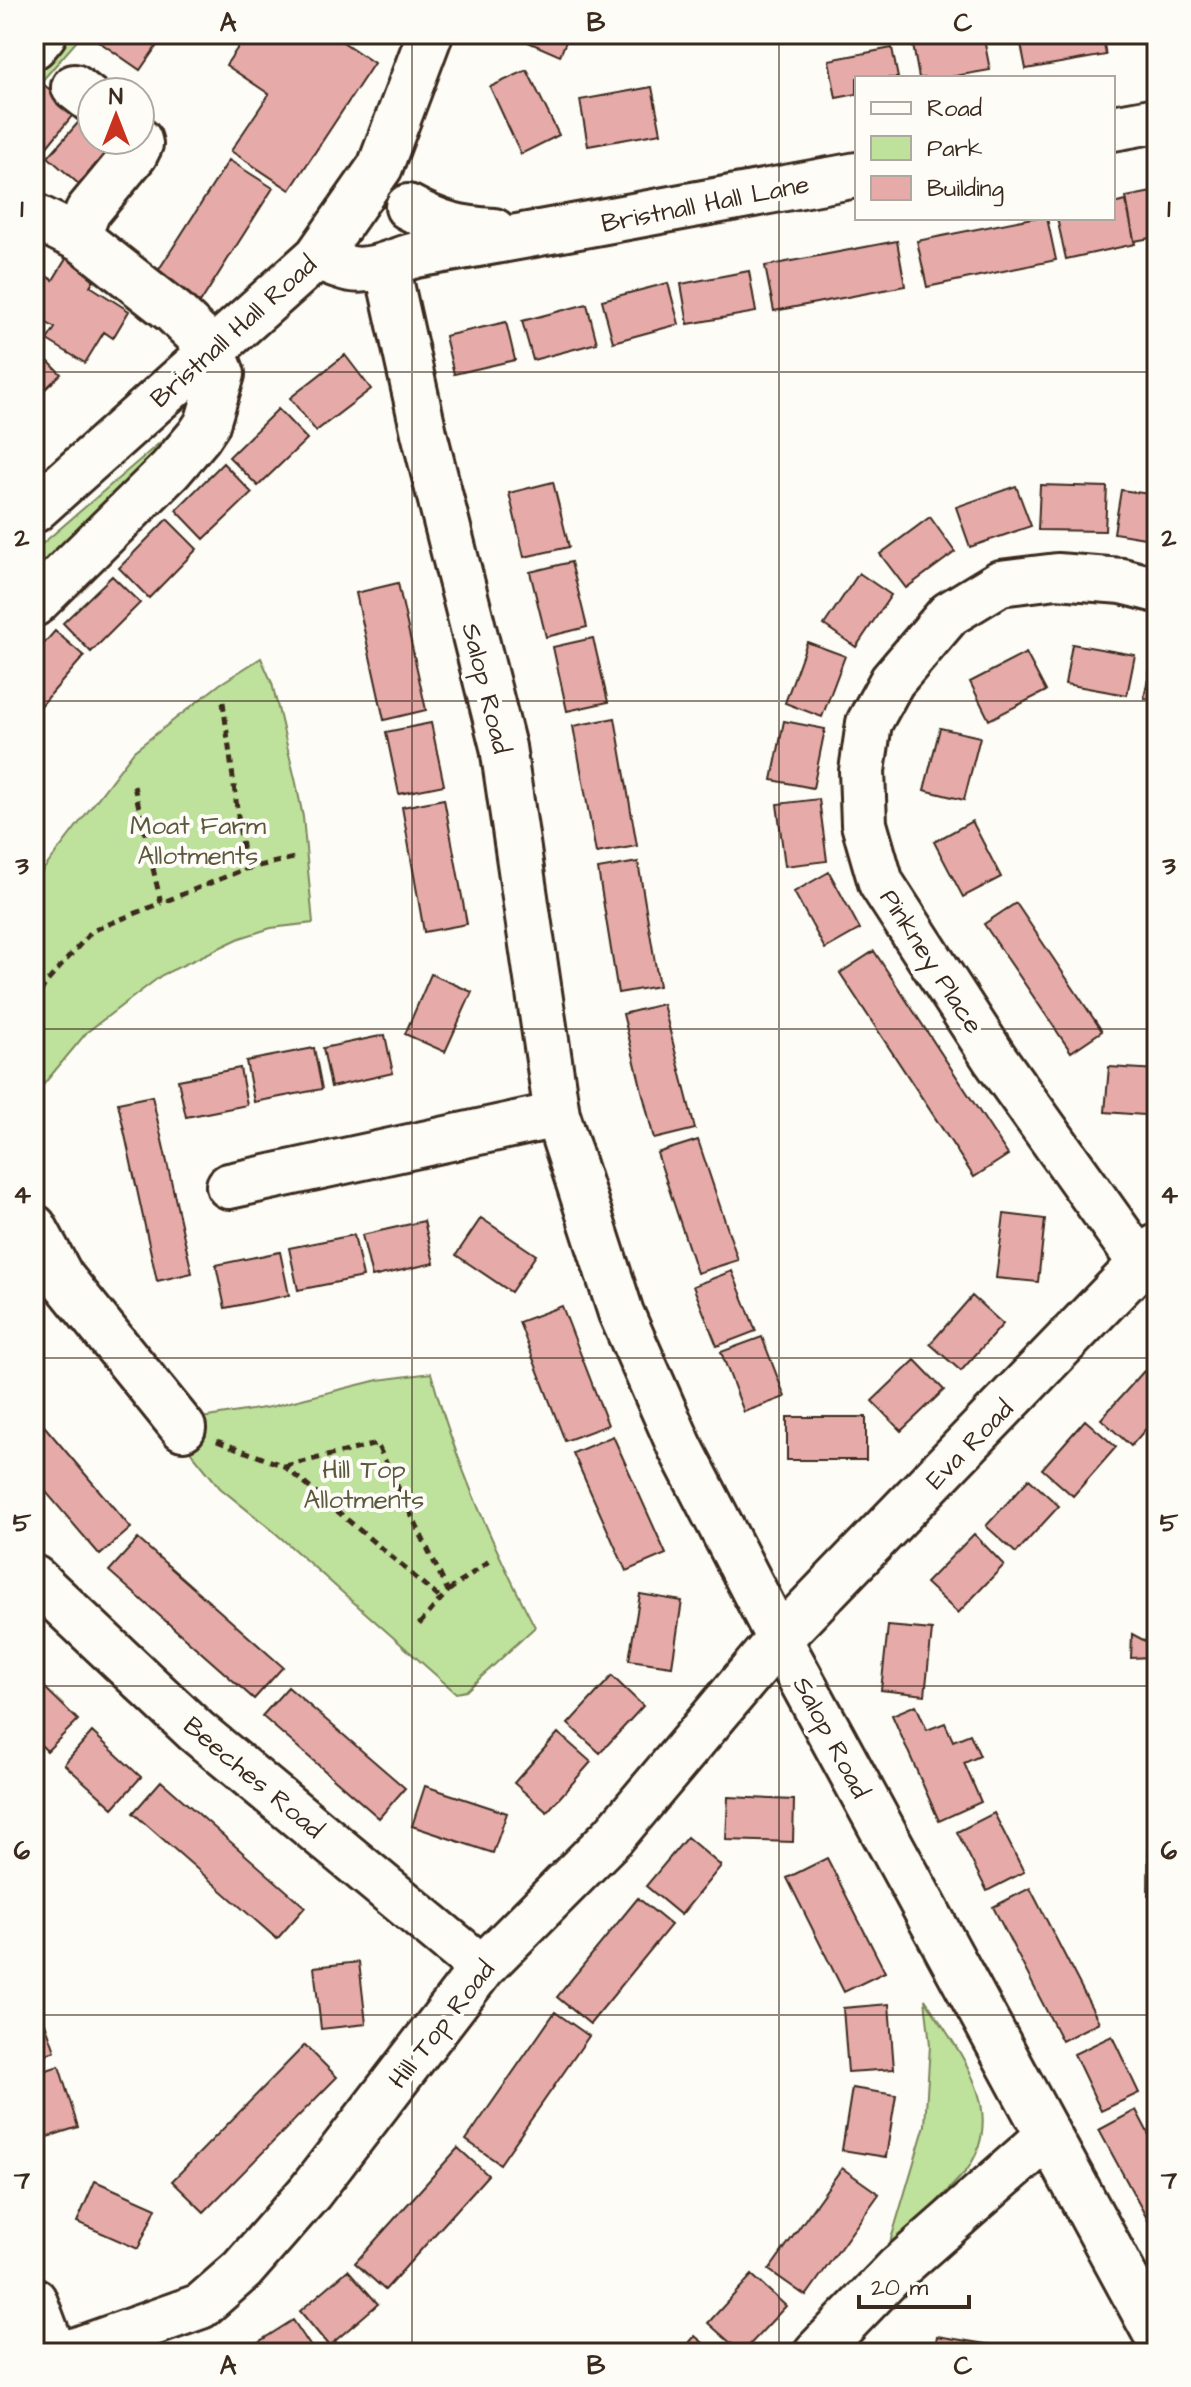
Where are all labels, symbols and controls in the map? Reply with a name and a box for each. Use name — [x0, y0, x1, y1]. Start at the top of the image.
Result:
text: A — [220, 5, 237, 41]
text: B — [587, 5, 606, 41]
text: C — [954, 5, 973, 41]
north arrow — [76, 76, 156, 156]
legend — [855, 76, 1115, 220]
text: N — [109, 82, 123, 113]
text: Road — [927, 92, 982, 126]
text: Park — [927, 132, 983, 166]
street label: Bristnall Hall Lane — [598, 166, 812, 242]
text: Building — [927, 172, 1004, 207]
text: 1 — [20, 191, 24, 227]
text: 1 — [1167, 191, 1171, 227]
street label: Bristnall Hall Road — [143, 247, 325, 416]
text: 2 — [14, 520, 30, 556]
text: 2 — [1161, 520, 1177, 556]
street label: Salop Road — [452, 619, 520, 757]
park label: Moat Farm Allotments — [130, 808, 267, 874]
text: 3 — [14, 848, 29, 884]
text: 3 — [1161, 848, 1176, 884]
street label: Pinkney Place — [869, 882, 991, 1042]
text: 4 — [13, 1177, 31, 1213]
text: 4 — [1160, 1177, 1178, 1213]
street label: Eva Road — [918, 1392, 1022, 1498]
park label: Hill Top Allotments — [304, 1452, 424, 1518]
text: 5 — [13, 1505, 32, 1541]
text: 5 — [1160, 1505, 1179, 1541]
street label: Salop Road — [784, 1670, 878, 1805]
street label: Beeches Road — [175, 1708, 331, 1847]
text: 6 — [14, 1833, 31, 1869]
text: 6 — [1161, 1833, 1178, 1869]
street label: Hill Top Road — [380, 1953, 503, 2096]
text: 7 — [13, 2162, 30, 2198]
text: 7 — [1160, 2162, 1177, 2198]
scale bar — [859, 2259, 969, 2309]
text: 20 m — [871, 2271, 928, 2305]
text: A — [220, 2348, 237, 2384]
text: B — [587, 2348, 606, 2384]
text: C — [954, 2348, 973, 2384]

